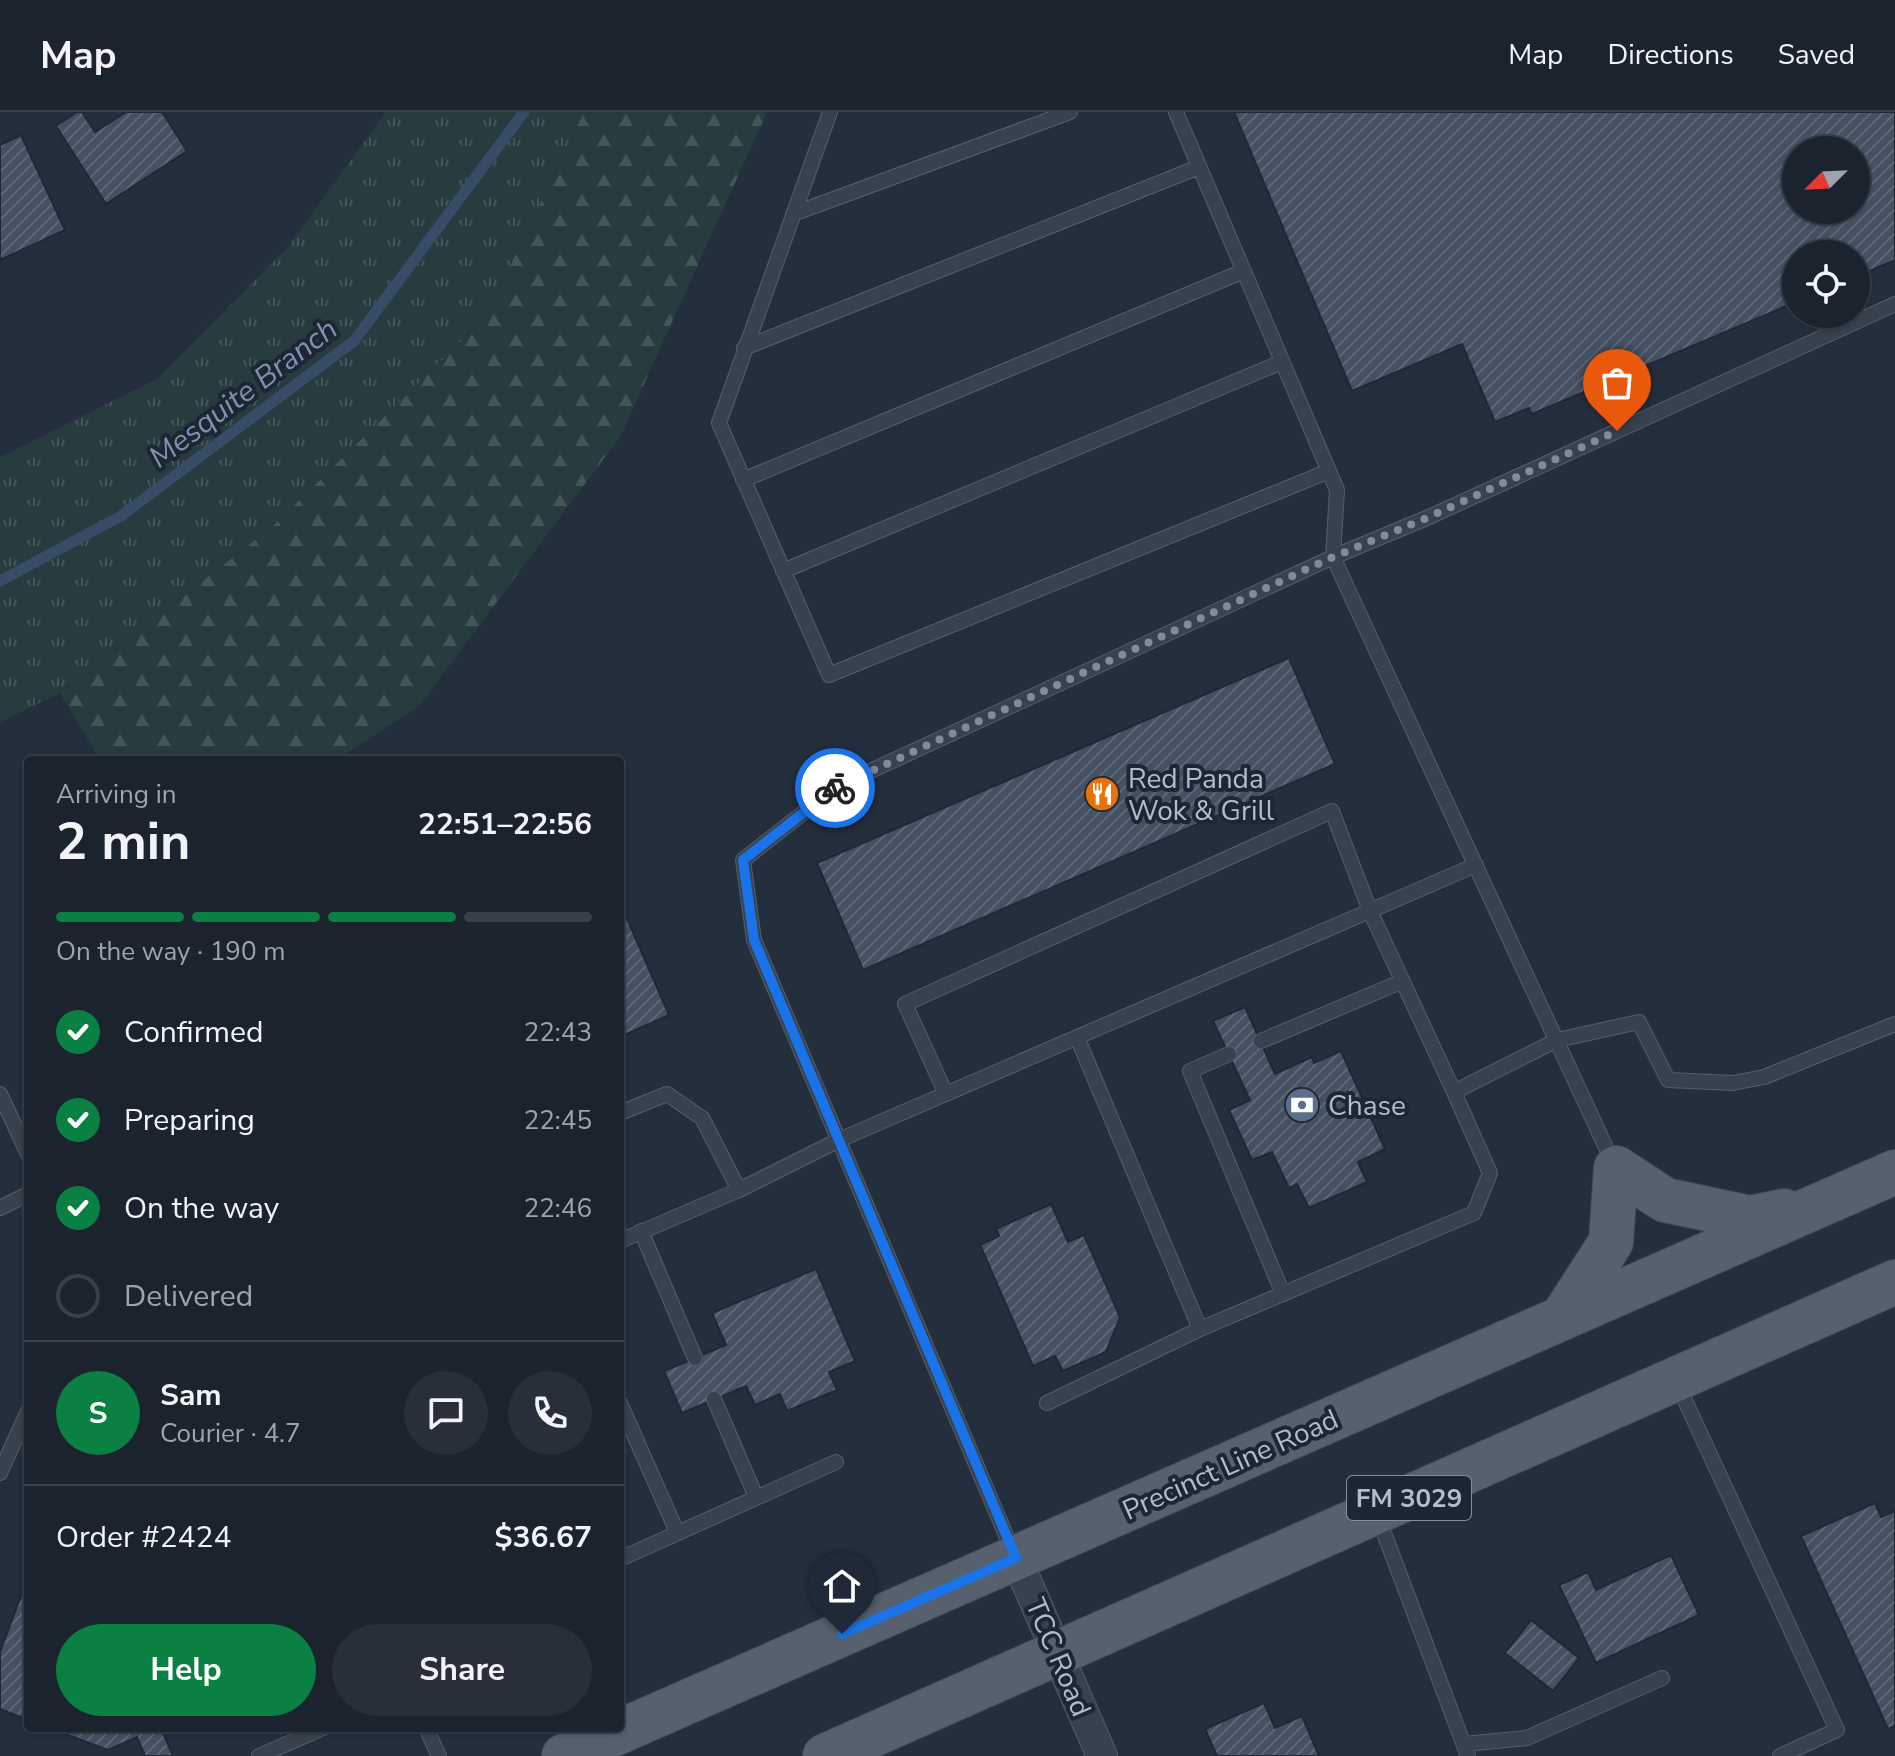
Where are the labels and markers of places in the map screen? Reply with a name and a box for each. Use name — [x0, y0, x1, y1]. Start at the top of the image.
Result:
pin — [1583, 349, 1651, 431]
place label: Red Panda Wok & Grill — [1128, 760, 1275, 830]
restaurant icon: Red Panda Wok & Grill — [1083, 775, 1121, 813]
bank icon: Chase — [1283, 1086, 1321, 1124]
place label: Chase — [1328, 1087, 1406, 1125]
pin — [808, 1552, 876, 1634]

